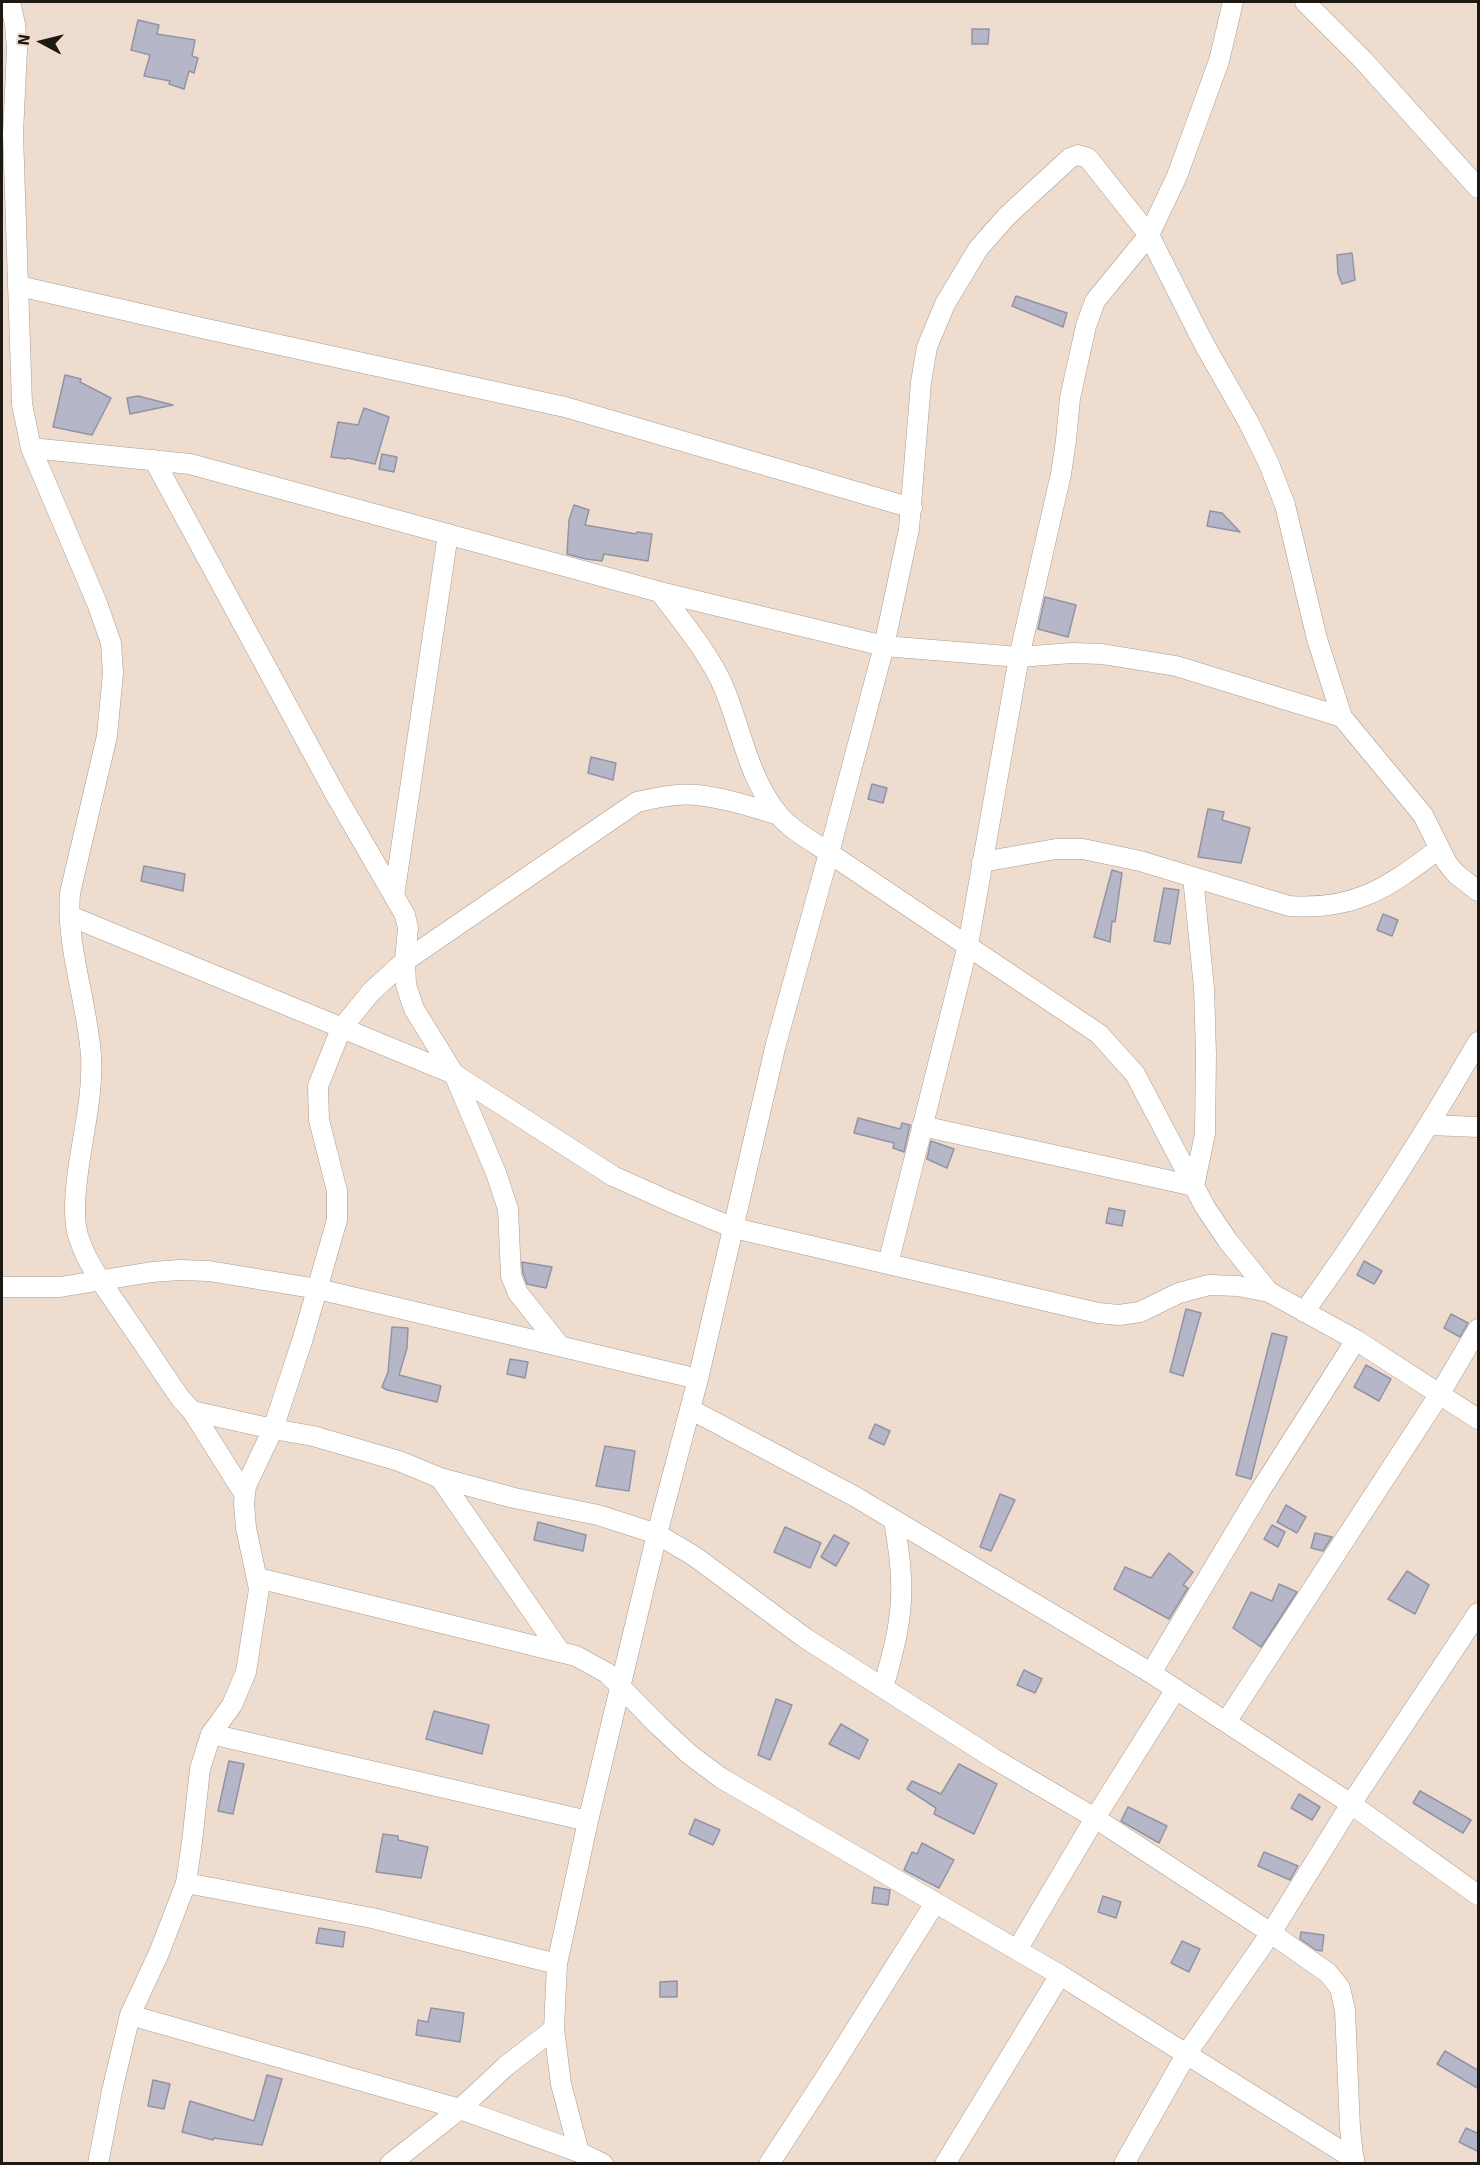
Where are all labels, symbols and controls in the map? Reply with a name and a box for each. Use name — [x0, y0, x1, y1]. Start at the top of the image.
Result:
north arrow — [12, 12, 72, 72]
text: N — [14, 33, 35, 47]

